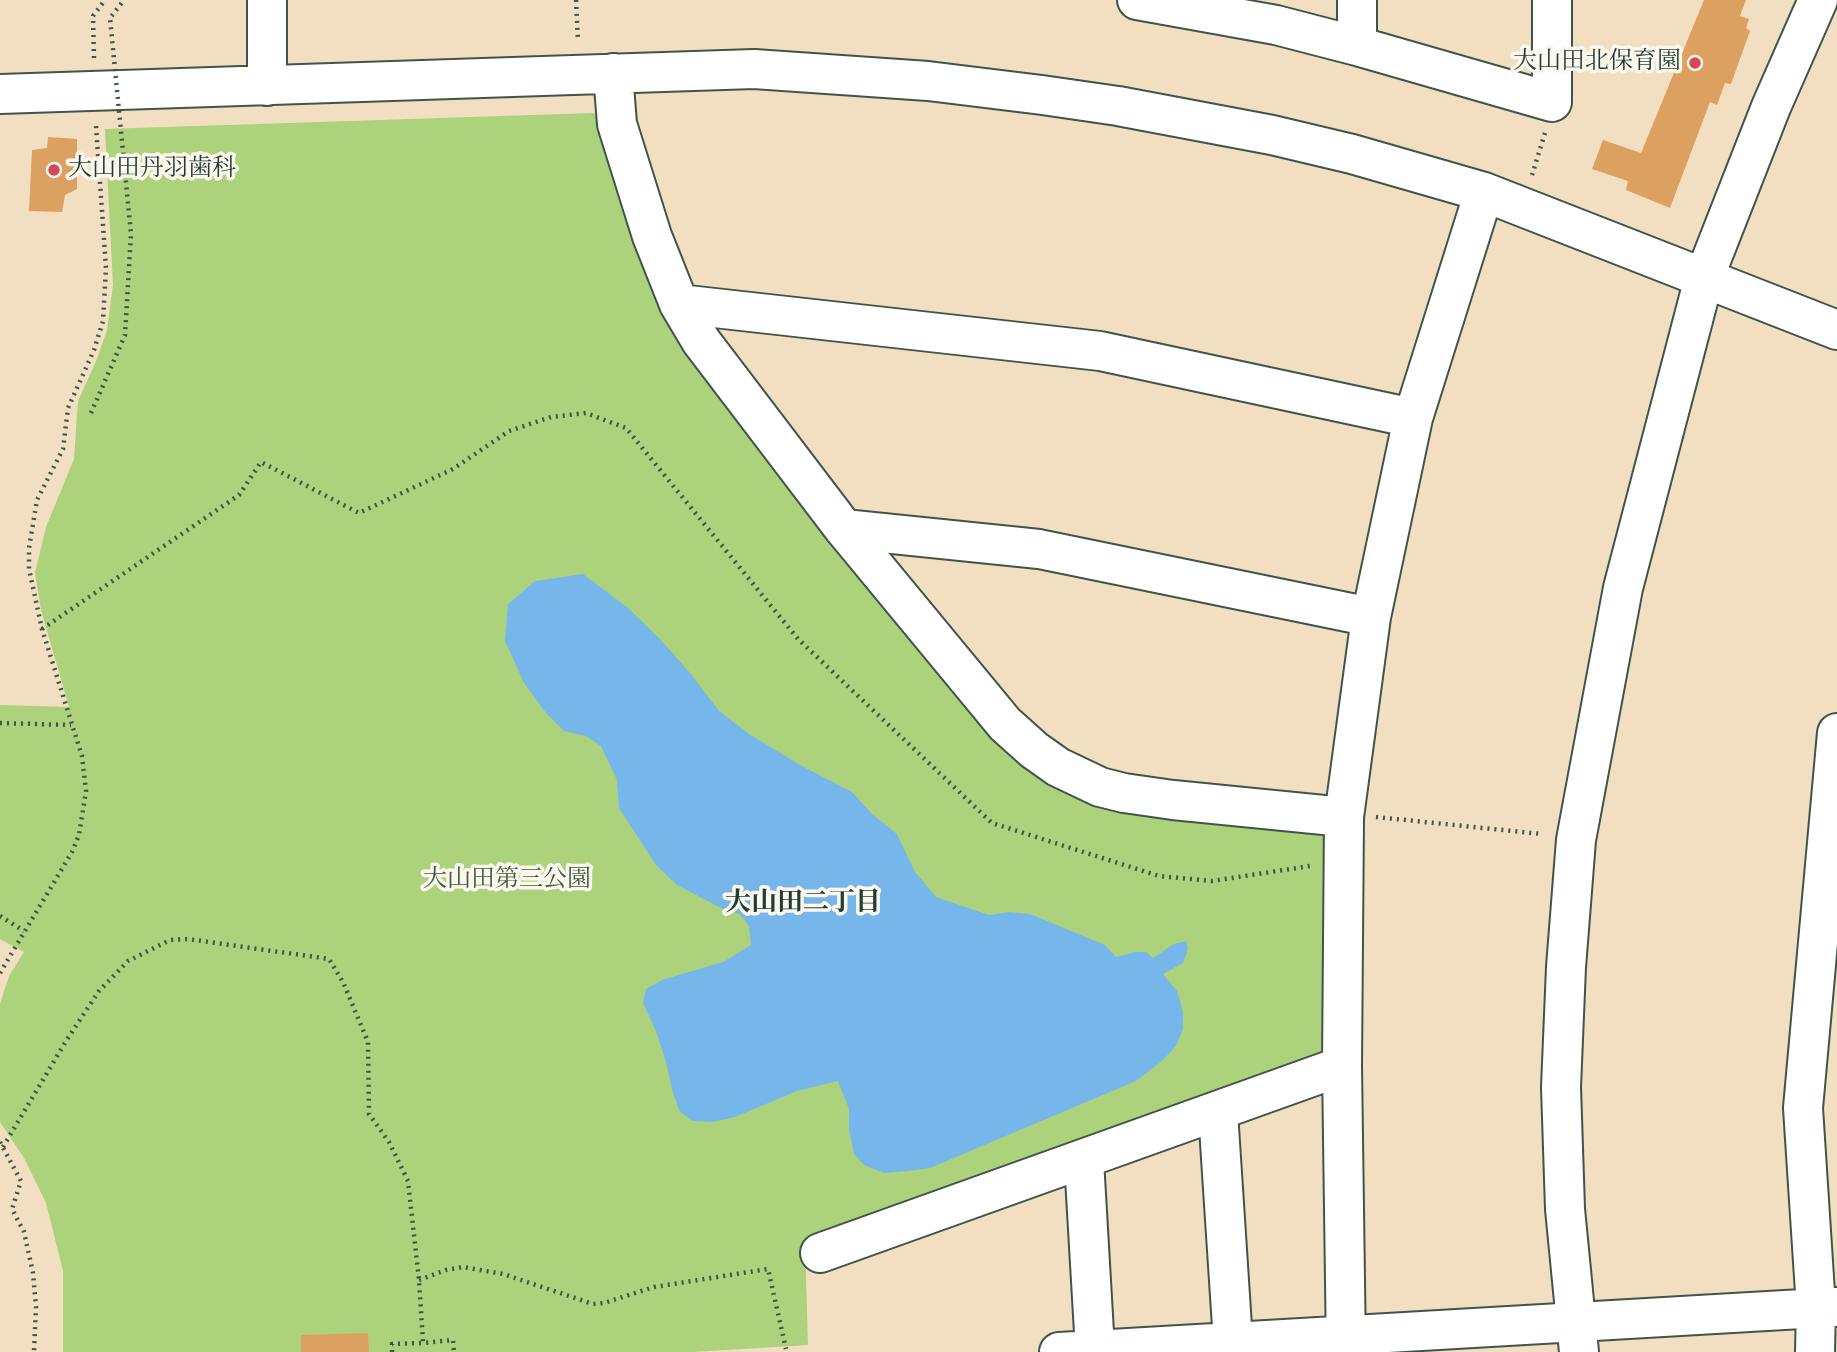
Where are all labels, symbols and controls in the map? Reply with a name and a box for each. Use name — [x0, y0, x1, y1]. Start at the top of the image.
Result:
place label: 大山田北保育園 — [1513, 49, 1681, 77]
marker: 大山田北保育園 — [1687, 55, 1703, 71]
place label: 大山田丹羽歯科 — [68, 156, 236, 184]
marker: 大山田丹羽歯科 — [46, 162, 62, 178]
park label: 大山田第三公園 — [423, 867, 591, 895]
district label: 大山田二丁目 — [725, 888, 881, 920]

